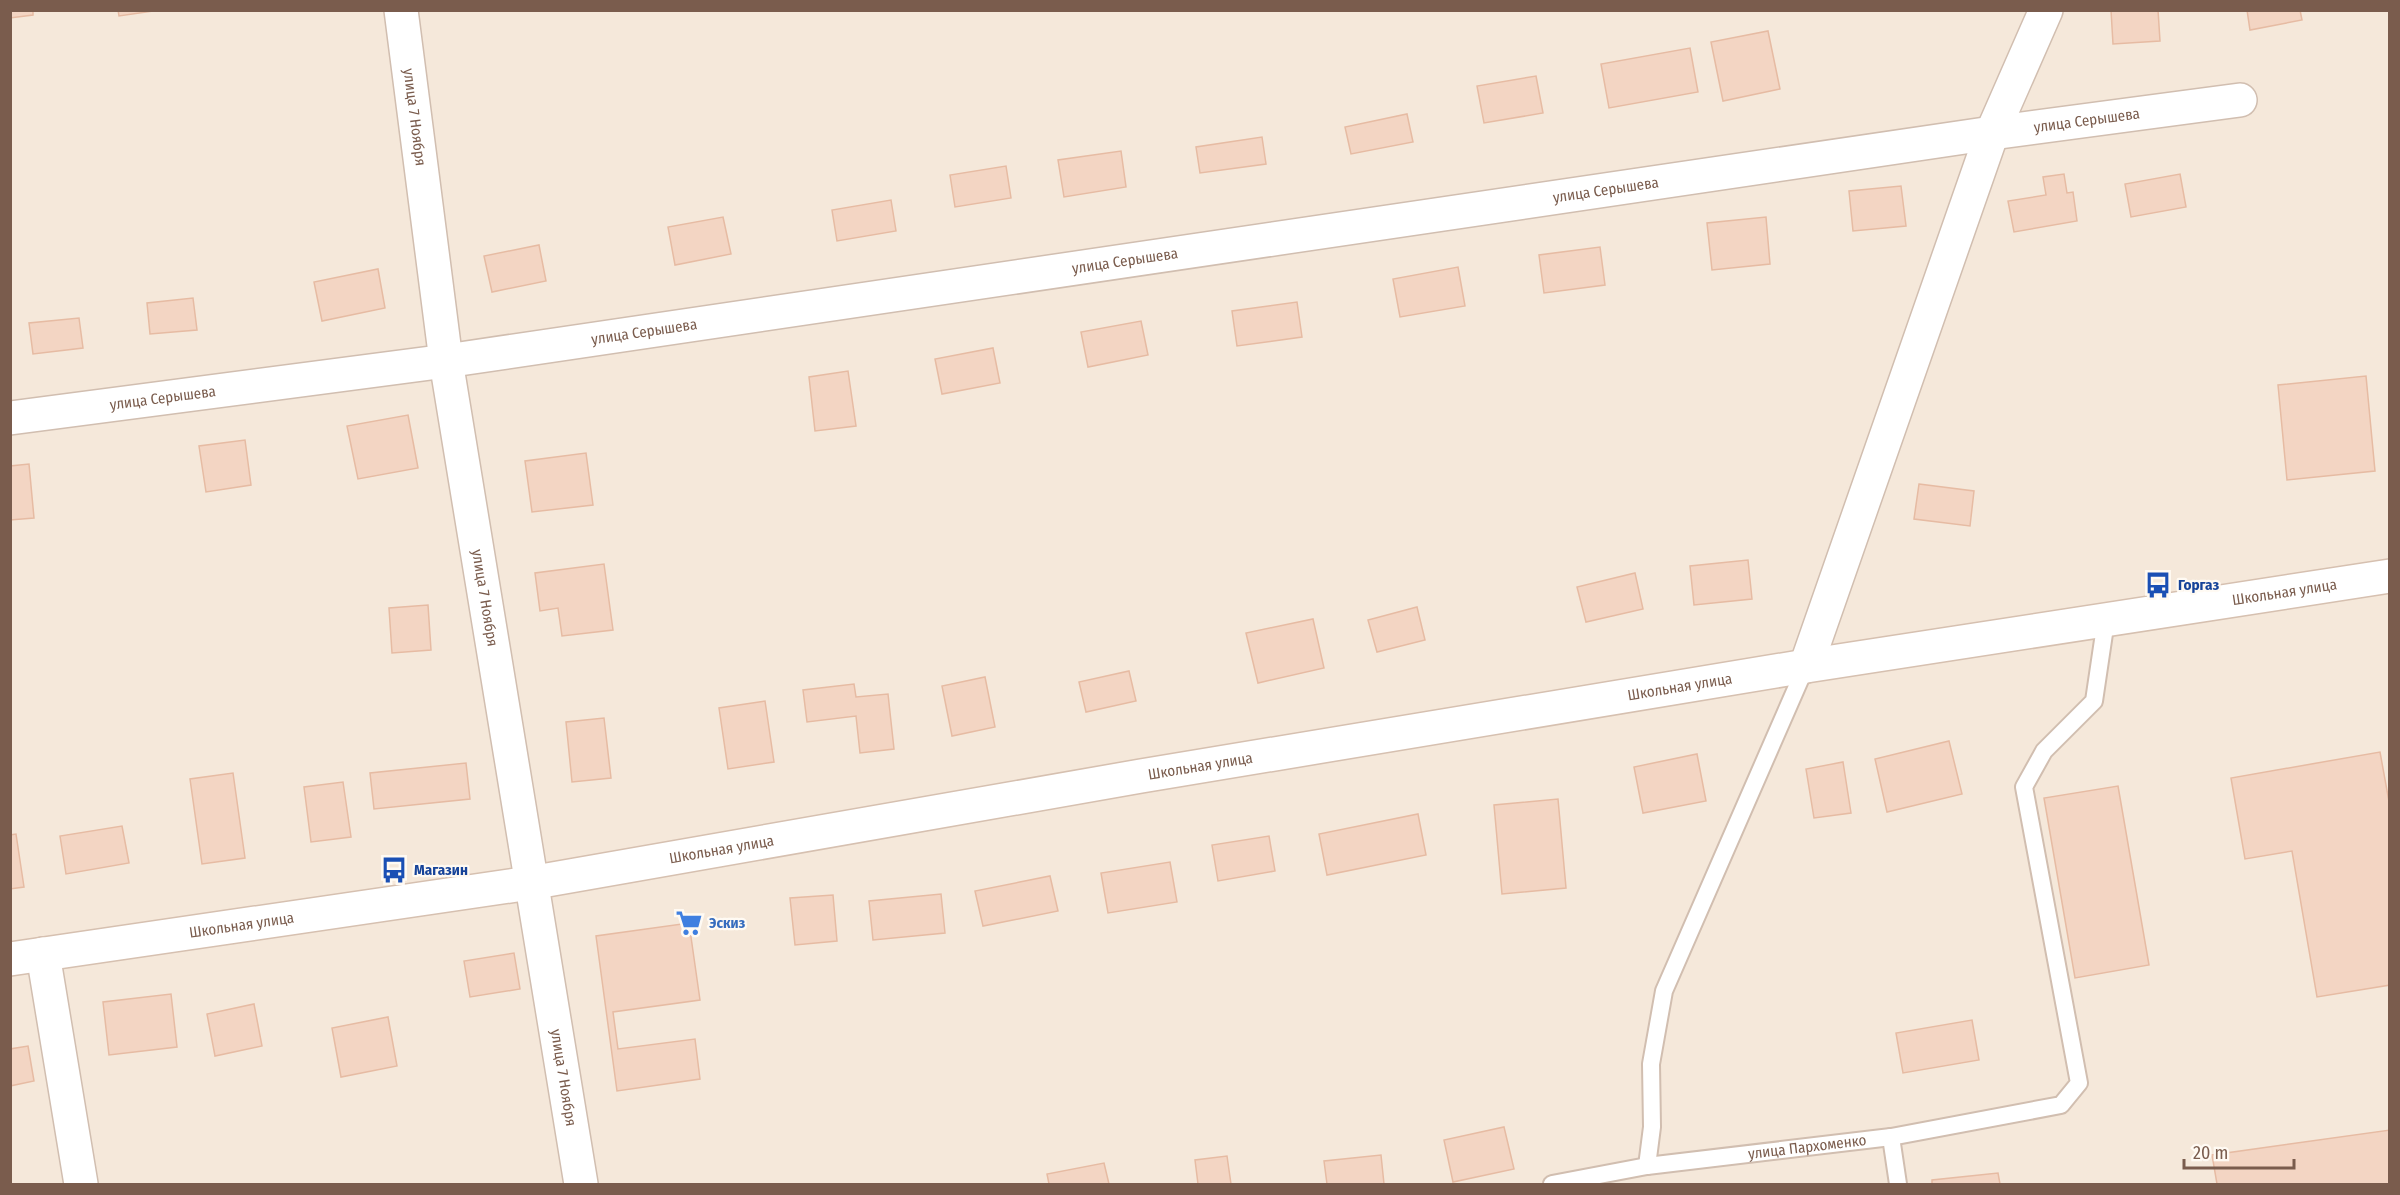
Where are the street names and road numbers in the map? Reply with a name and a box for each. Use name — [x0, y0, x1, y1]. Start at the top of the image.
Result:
street label: улица 7 Ноября — [400, 67, 430, 167]
street label: улица Серышева — [2033, 104, 2141, 136]
street label: улица Серышева — [1552, 173, 1660, 207]
street label: улица Серышева — [1071, 244, 1179, 278]
street label: улица Серышева — [590, 315, 698, 348]
street label: улица Серышева — [109, 382, 217, 414]
street label: улица 7 Ноября — [468, 548, 502, 648]
street label: Школьная улица — [2231, 575, 2338, 609]
street label: Школьная улица — [1626, 669, 1733, 704]
street label: Школьная улица — [1147, 749, 1254, 784]
street label: Школьная улица — [668, 831, 775, 867]
street label: Школьная улица — [188, 909, 295, 942]
street label: улица 7 Ноября — [547, 1028, 580, 1127]
street label: улица Пархоменко — [1747, 1131, 1867, 1163]

